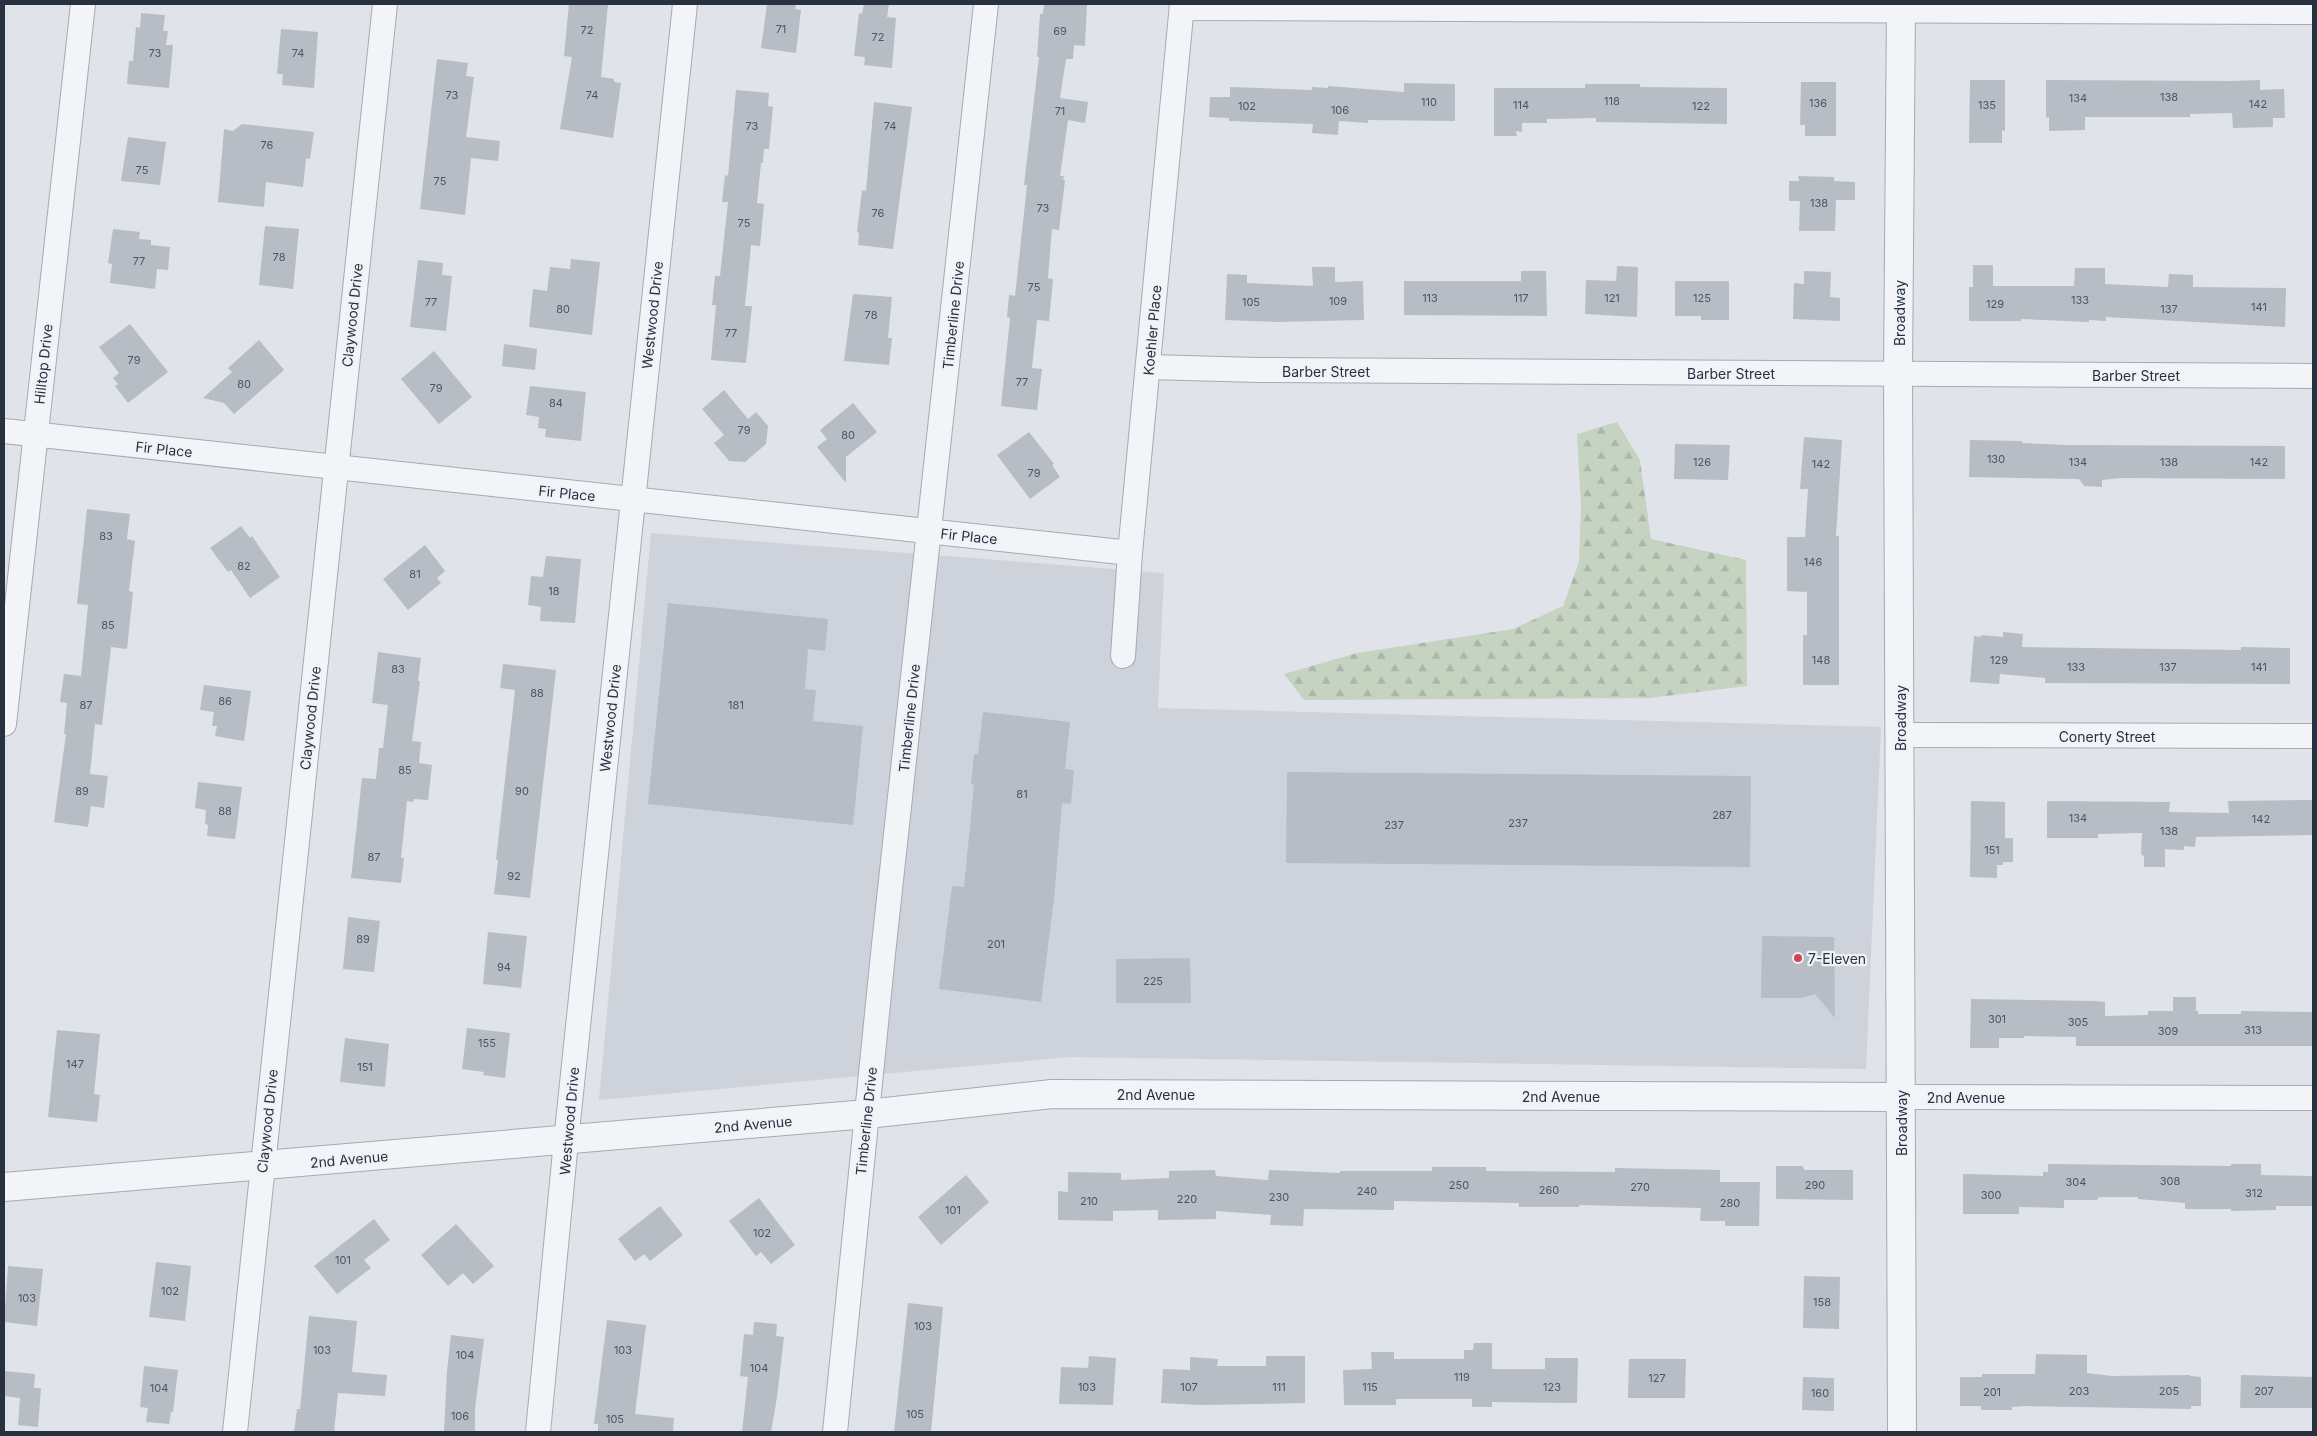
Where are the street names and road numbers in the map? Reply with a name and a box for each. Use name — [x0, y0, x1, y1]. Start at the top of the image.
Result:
street label: Westwood Drive — [638, 260, 666, 370]
street label: Timberline Drive — [939, 260, 967, 370]
street label: Claywood Drive — [338, 262, 366, 368]
street label: Broadway — [1891, 280, 1908, 346]
street label: Koehler Place — [1140, 284, 1164, 376]
street label: Hilltop Drive — [30, 323, 56, 405]
street label: Barber Street — [1282, 363, 1370, 380]
street label: Barber Street — [1687, 365, 1775, 382]
street label: Barber Street — [2092, 367, 2180, 384]
street label: Fir Place — [135, 438, 193, 460]
street label: Fir Place — [538, 482, 596, 504]
street label: Fir Place — [940, 525, 998, 547]
street label: Westwood Drive — [596, 663, 624, 773]
street label: Timberline Drive — [895, 663, 923, 773]
street label: Claywood Drive — [296, 665, 324, 771]
street label: Broadway — [1892, 685, 1909, 751]
street label: Conerty Street — [2059, 728, 2156, 745]
street label: Westwood Drive — [556, 1066, 582, 1176]
street label: Timberline Drive — [852, 1066, 880, 1176]
street label: Claywood Drive — [253, 1068, 281, 1174]
street label: 2nd Avenue — [1117, 1086, 1195, 1103]
street label: 2nd Avenue — [1522, 1088, 1600, 1105]
street label: 2nd Avenue — [1927, 1089, 2005, 1106]
street label: Broadway — [1893, 1090, 1910, 1156]
street label: 2nd Avenue — [713, 1112, 793, 1136]
street label: 2nd Avenue — [309, 1147, 389, 1171]

